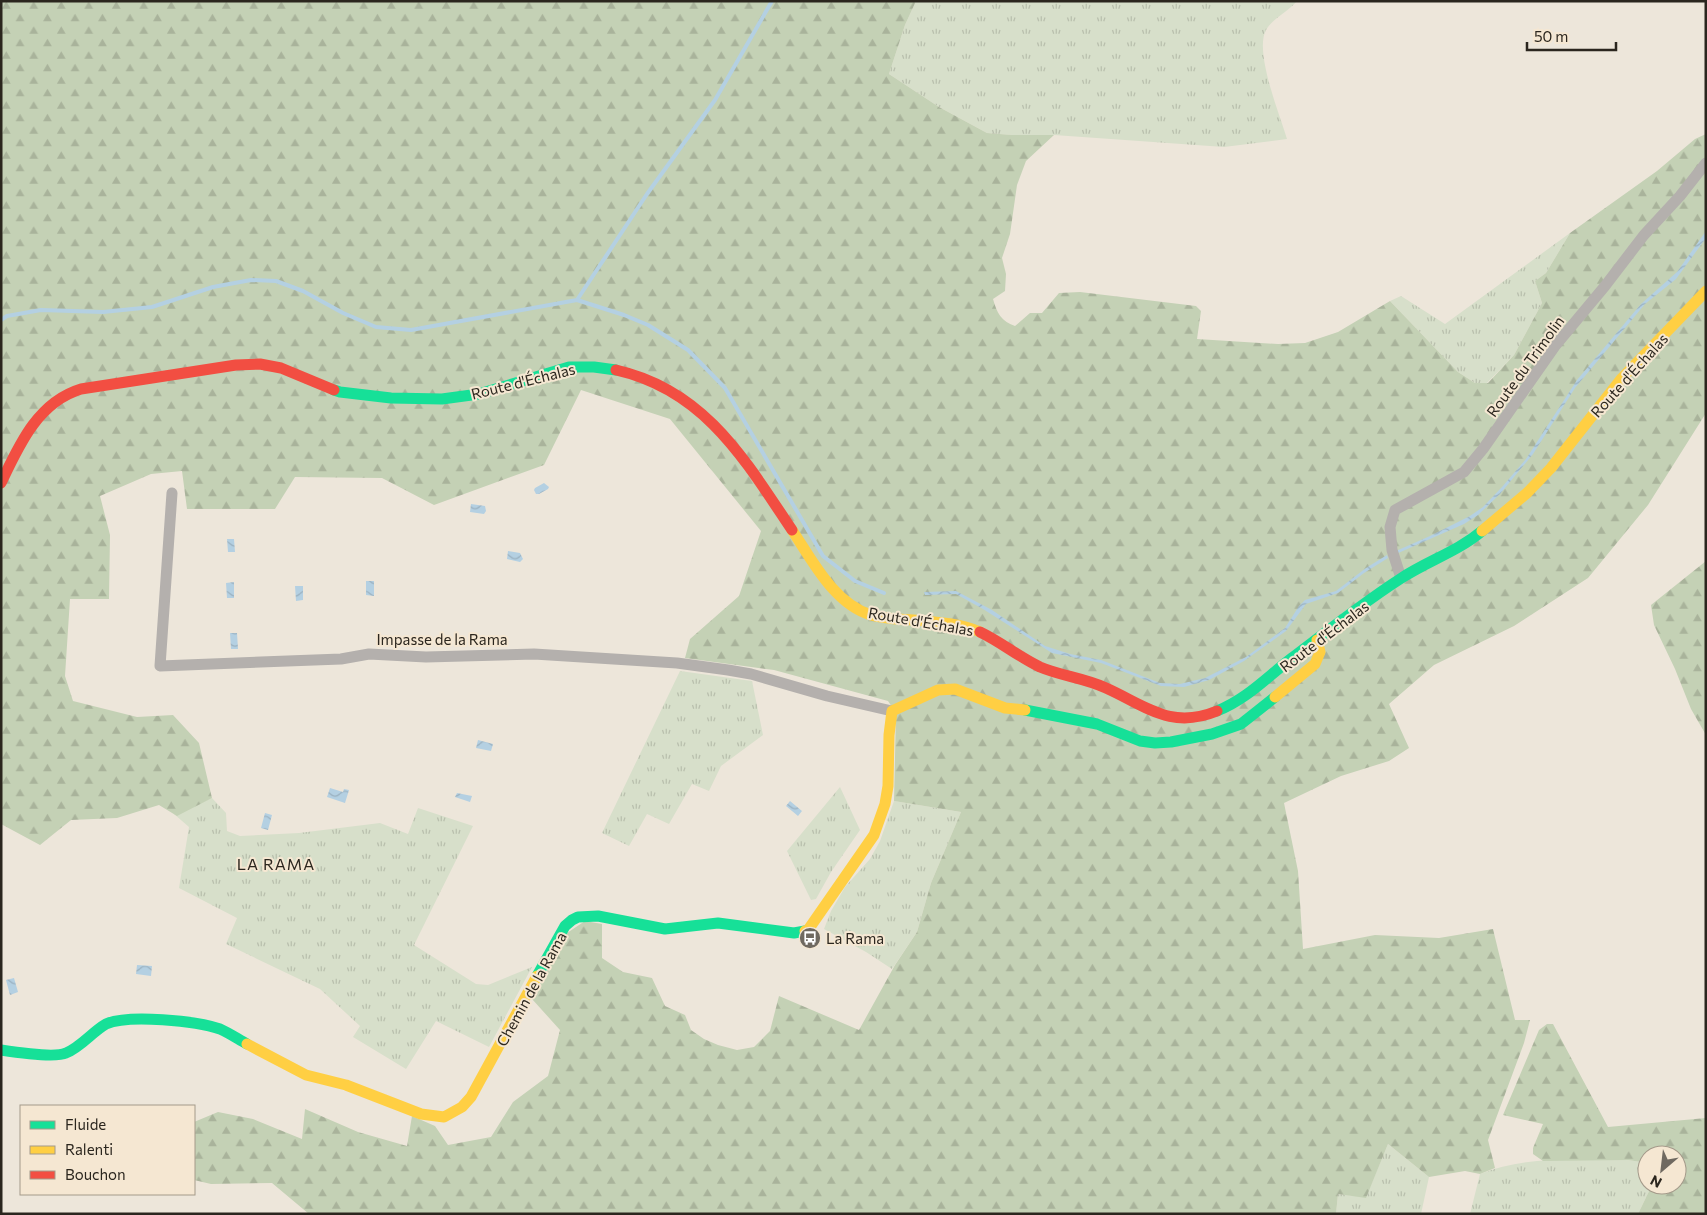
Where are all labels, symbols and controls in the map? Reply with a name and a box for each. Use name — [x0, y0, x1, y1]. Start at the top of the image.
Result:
scale bar — [1527, 20, 1616, 52]
text: 50 m — [1534, 27, 1568, 45]
street label: Route du Trimolin — [1482, 312, 1568, 420]
street label: Route d'Échalas — [1586, 329, 1671, 421]
street label: Route d'Échalas — [469, 358, 577, 403]
street label: Route d'Échalas — [1275, 596, 1372, 675]
street label: Route d'Échalas — [867, 602, 975, 639]
street label: Impasse de la Rama — [376, 630, 508, 648]
district label: LA RAMA — [237, 854, 315, 873]
bus stop icon: La Rama — [798, 926, 822, 950]
street label: Chemin de la Rama — [492, 929, 570, 1049]
place label: La Rama — [826, 929, 884, 947]
legend — [20, 1105, 195, 1195]
text: Fluide — [65, 1115, 106, 1133]
text: Ralenti — [65, 1140, 113, 1158]
north arrow — [1637, 1145, 1687, 1195]
text: Bouchon — [65, 1165, 126, 1183]
text: N — [1647, 1172, 1664, 1192]

